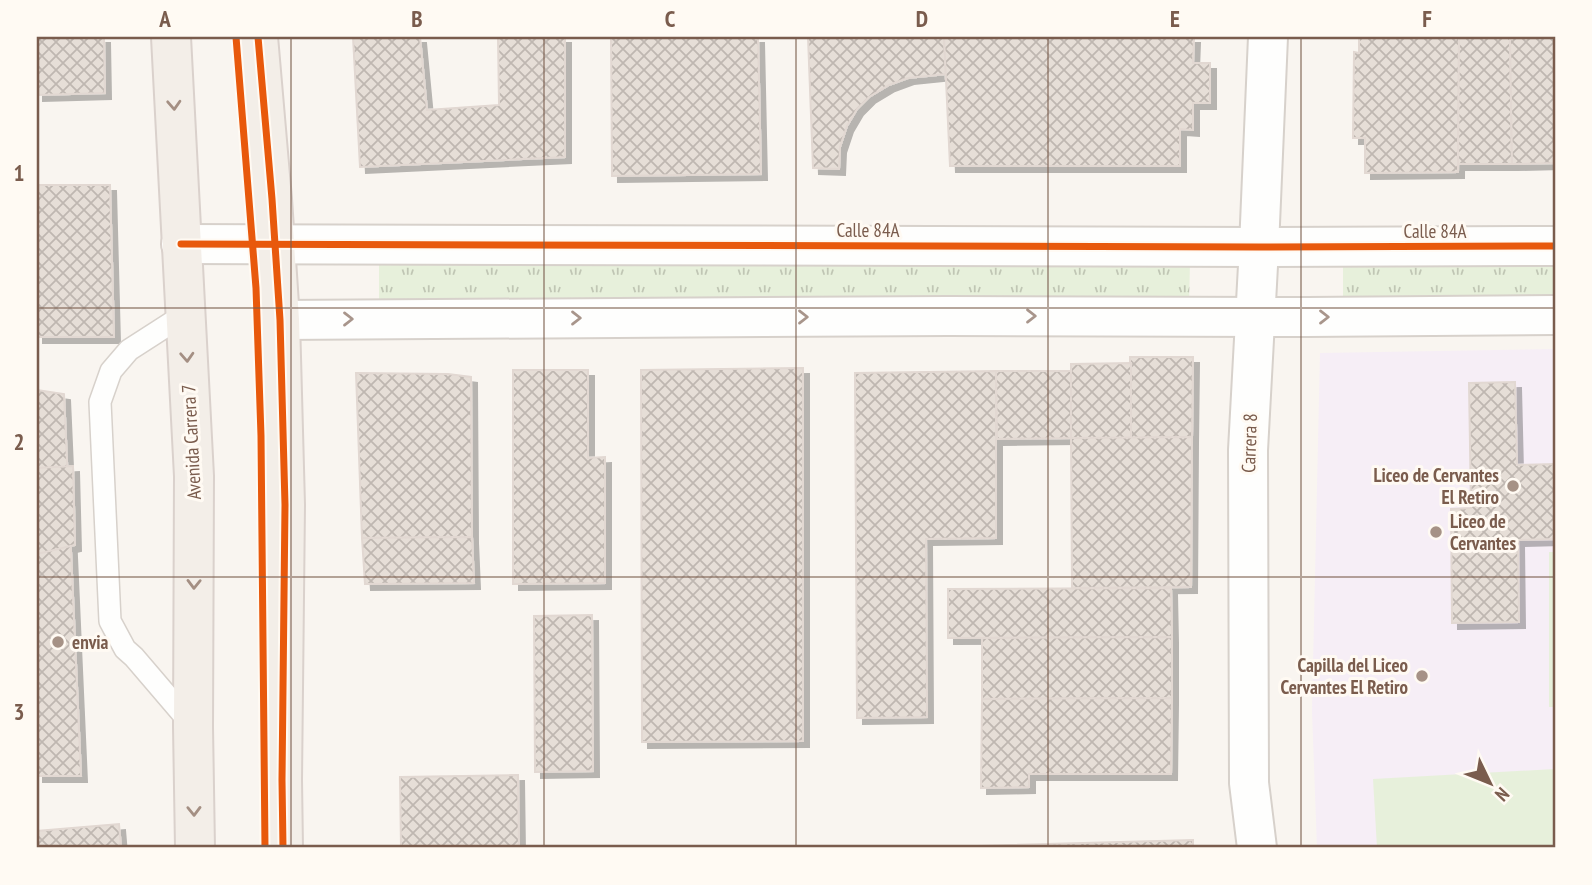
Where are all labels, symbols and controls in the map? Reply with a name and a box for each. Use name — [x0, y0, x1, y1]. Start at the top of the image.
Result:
text: A — [158, 4, 171, 33]
text: B — [411, 4, 423, 33]
text: C — [665, 4, 676, 33]
text: D — [916, 4, 928, 33]
text: E — [1170, 4, 1180, 33]
text: F — [1422, 4, 1432, 33]
one-way arrow — [167, 100, 182, 111]
text: 1 — [14, 158, 25, 187]
street label: Calle 84A — [837, 218, 899, 242]
street label: Calle 84A — [1404, 219, 1466, 243]
one-way arrow — [1026, 308, 1036, 324]
one-way arrow — [798, 309, 809, 325]
one-way arrow — [1319, 309, 1329, 325]
one-way arrow — [571, 310, 581, 326]
one-way arrow — [343, 311, 354, 327]
one-way arrow — [180, 351, 195, 362]
street label: Avenida Carrera 7 — [176, 384, 206, 500]
street label: Carrera 8 — [1236, 413, 1262, 473]
text: 2 — [14, 427, 25, 456]
place label: Liceo de Cervantes El Retiro — [1373, 463, 1499, 509]
marker: Liceo de Cervantes El Retiro — [1505, 478, 1521, 494]
place label: Liceo de Cervantes — [1450, 509, 1516, 555]
marker: Liceo de Cervantes — [1428, 524, 1444, 540]
one-way arrow — [186, 579, 202, 590]
place label: envia — [72, 630, 109, 654]
marker: envia — [50, 634, 66, 650]
place label: Capilla del Liceo Cervantes El Retiro — [1281, 653, 1408, 699]
marker: Capilla del Liceo Cervantes El Retiro — [1414, 668, 1430, 684]
text: 3 — [14, 697, 25, 726]
north arrow — [1456, 748, 1526, 818]
text: N — [1490, 783, 1515, 807]
one-way arrow — [186, 807, 202, 817]

